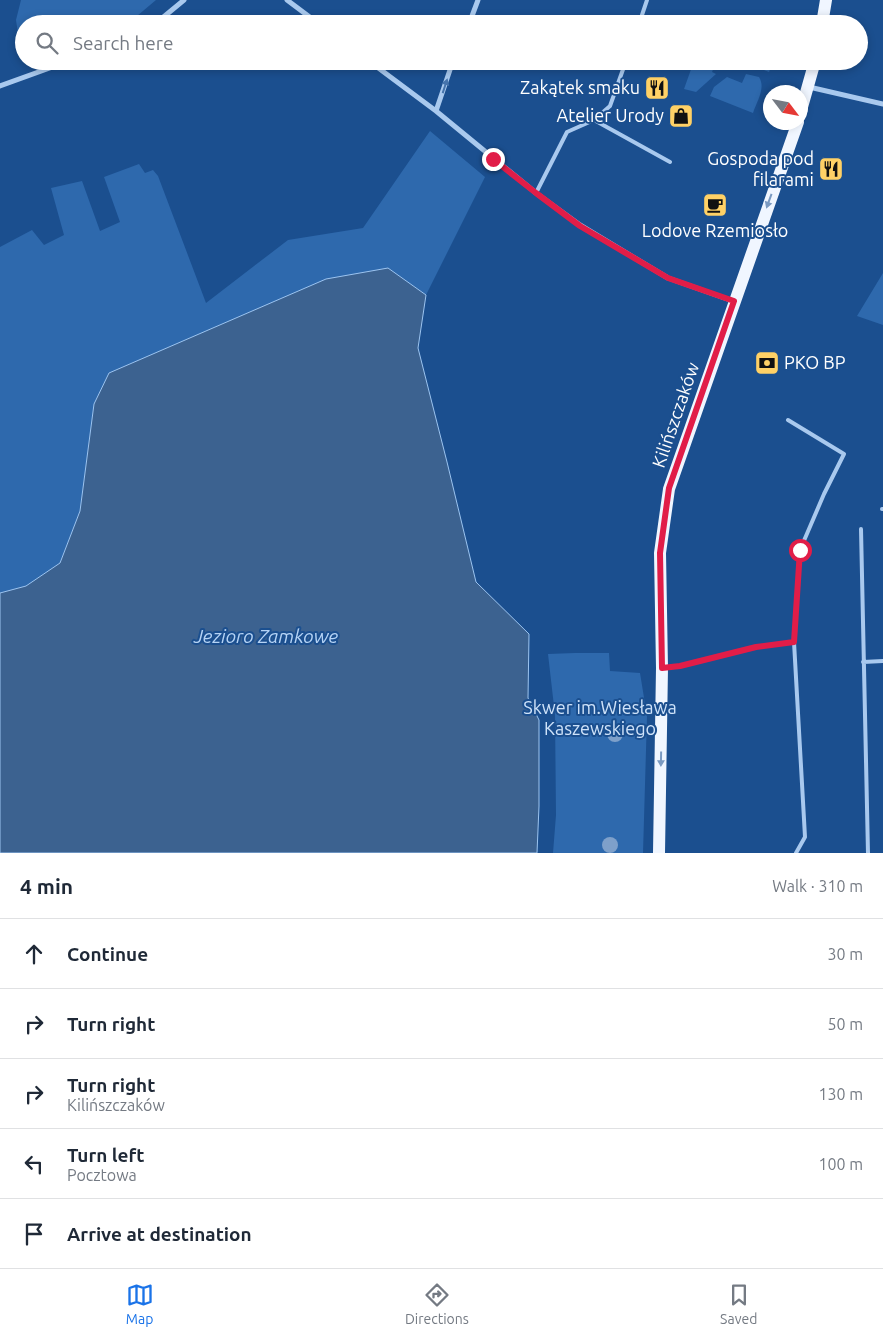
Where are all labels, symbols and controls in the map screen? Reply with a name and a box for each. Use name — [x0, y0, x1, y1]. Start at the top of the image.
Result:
search box — [15, 15, 868, 70]
icon: search — [33, 29, 61, 57]
text: Search here — [73, 32, 173, 54]
restaurant icon: Zakątek smaku — [644, 75, 670, 101]
place label: Zakątek smaku — [520, 77, 640, 97]
one-way arrow — [441, 78, 449, 93]
north arrow — [763, 85, 808, 130]
shop icon: Atelier Urody — [668, 103, 694, 129]
place label: Atelier Urody — [557, 105, 664, 125]
route end — [482, 148, 505, 171]
place label: Gospoda pod filarami — [707, 148, 814, 189]
restaurant icon: Gospoda pod filarami — [818, 156, 844, 182]
cafe icon: Lodove Rzemiosło — [702, 192, 728, 218]
one-way arrow — [765, 194, 773, 209]
place label: Lodove Rzemiosło — [642, 220, 788, 240]
bank icon: PKO BP — [754, 350, 780, 376]
place label: PKO BP — [784, 352, 846, 372]
street label: Kilińszczaków — [648, 359, 702, 470]
route start — [789, 539, 812, 562]
water label: Jezioro Zamkowe — [193, 625, 338, 647]
park label: Skwer im.Wiesława Kaszewskiego — [523, 697, 677, 738]
one-way arrow — [656, 751, 664, 767]
text: 4 min — [20, 874, 73, 898]
text: Walk · 310 m — [772, 877, 863, 895]
icon: ahead — [20, 940, 48, 968]
text: Continue — [67, 943, 148, 965]
text: 30 m — [827, 945, 863, 963]
icon: right — [20, 1010, 48, 1038]
text: Turn right — [67, 1013, 155, 1035]
text: 50 m — [827, 1015, 863, 1033]
text: Turn right — [67, 1074, 155, 1096]
icon: right — [20, 1080, 48, 1108]
text: 130 m — [818, 1085, 863, 1103]
text: Kilińszczaków — [67, 1096, 165, 1114]
text: Turn left — [67, 1144, 145, 1166]
icon: left — [20, 1150, 48, 1178]
text: 100 m — [818, 1155, 863, 1173]
text: Pocztowa — [67, 1166, 137, 1184]
icon: arrive — [20, 1220, 48, 1248]
text: Arrive at destination — [67, 1223, 252, 1245]
tab: Map — [126, 1281, 154, 1327]
tab: Directions — [405, 1281, 469, 1327]
tab: Saved — [720, 1281, 757, 1327]

